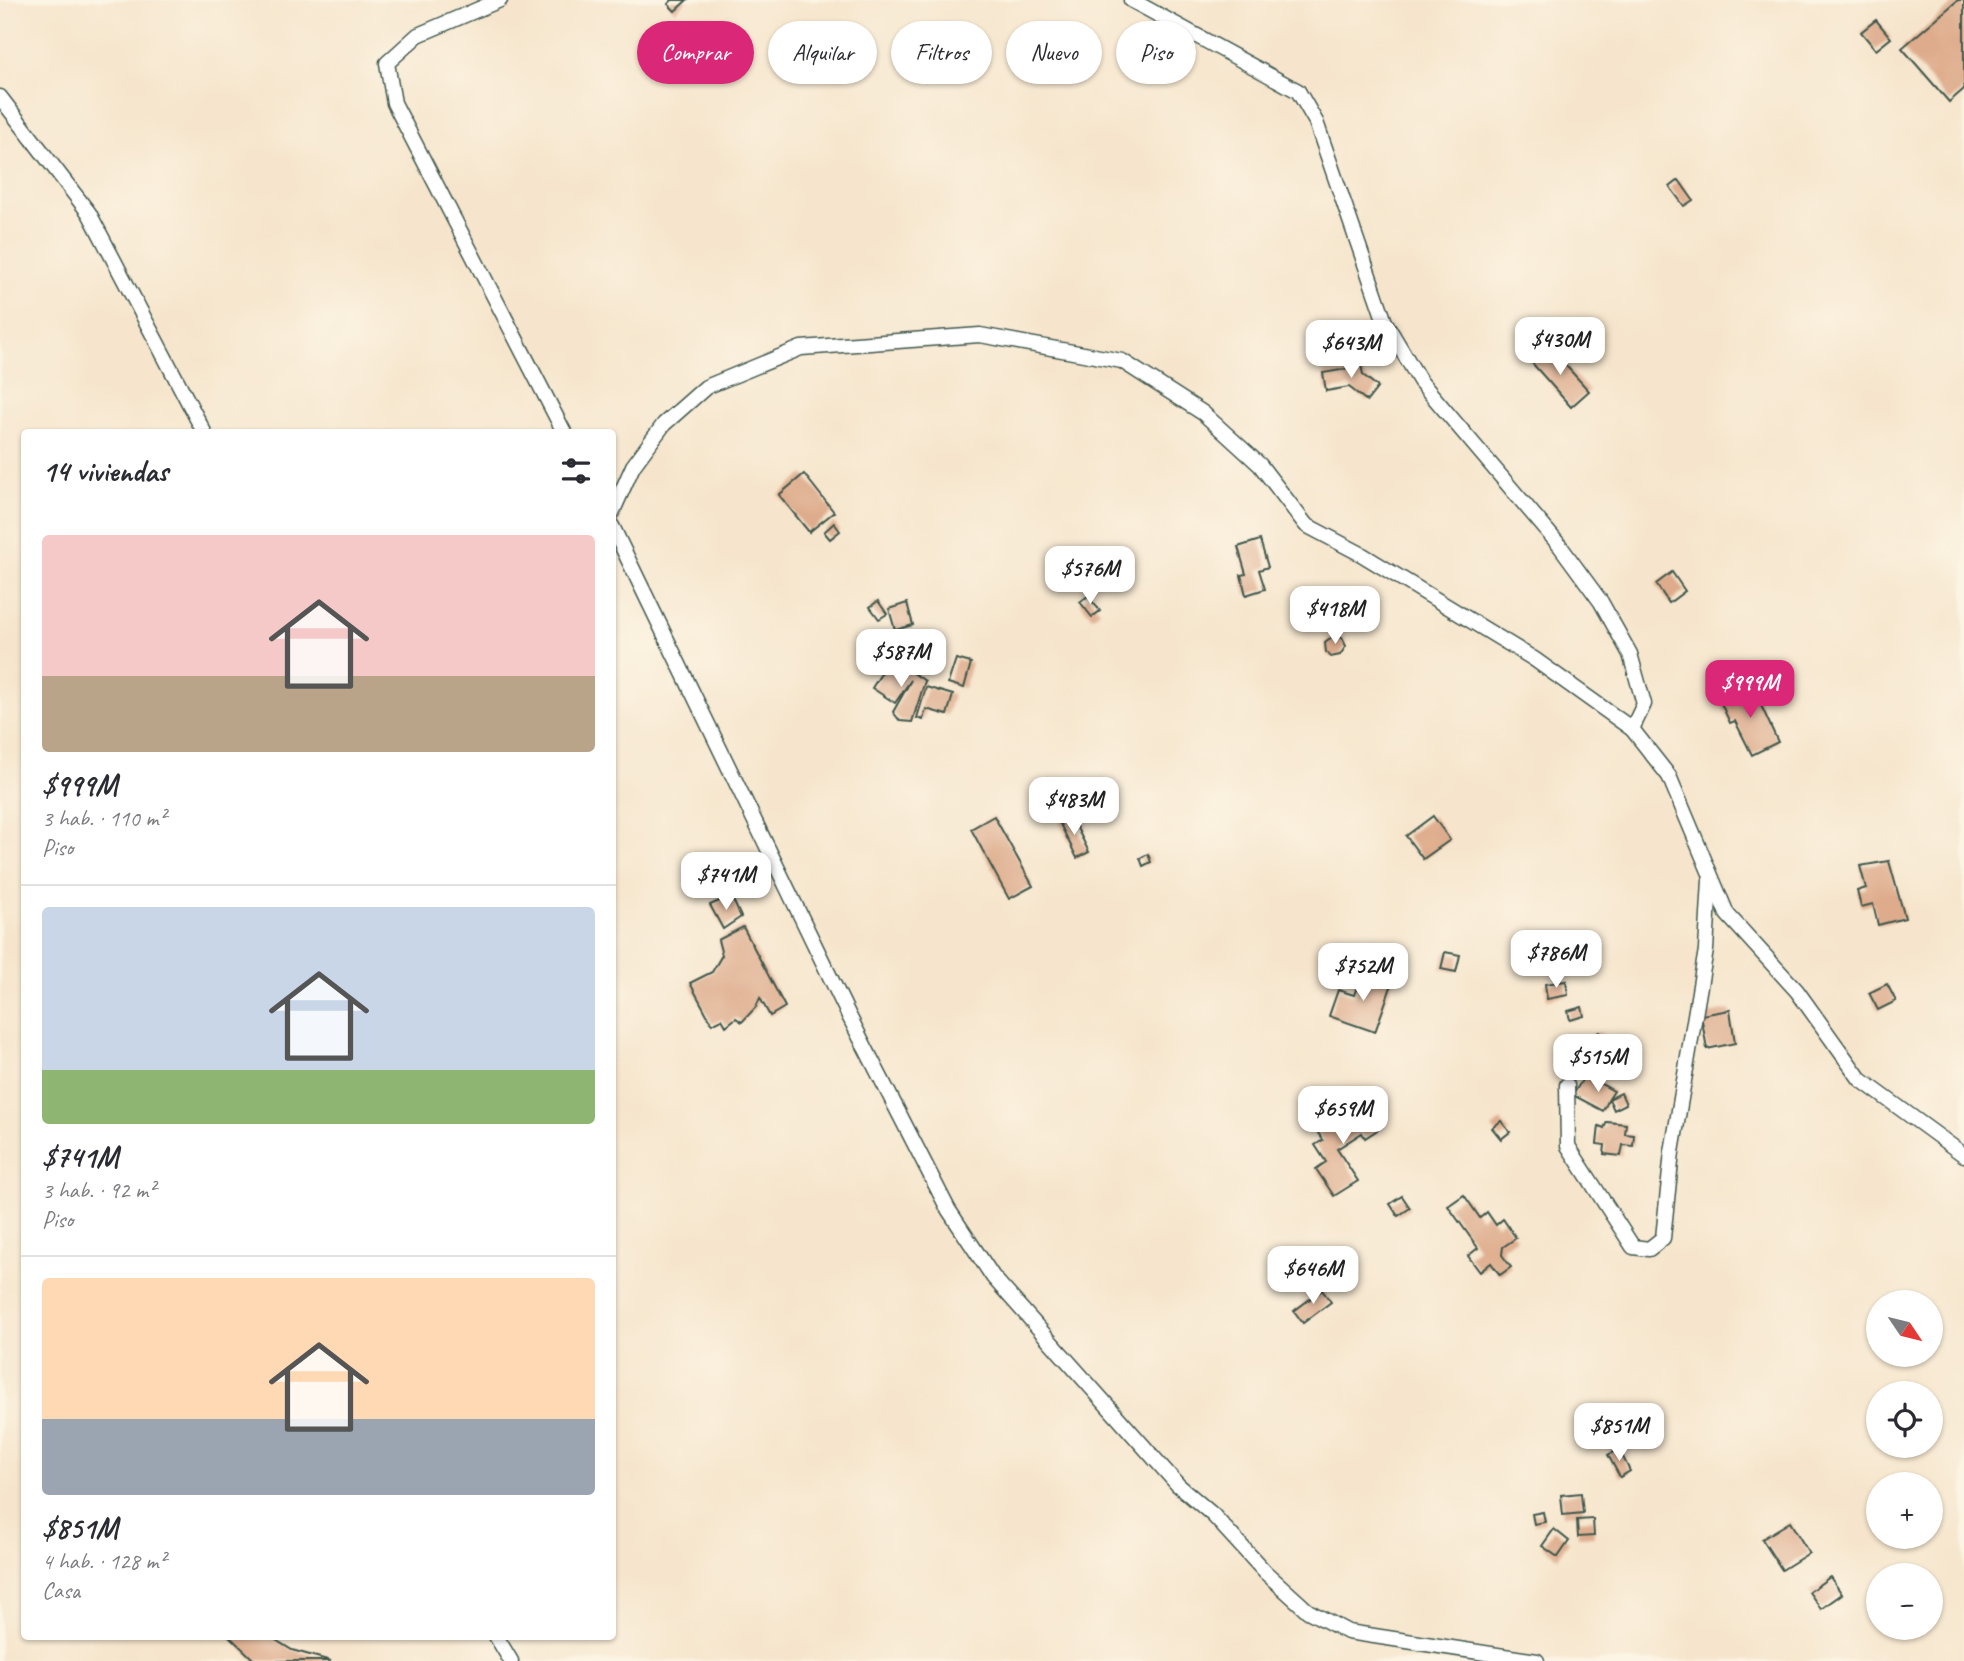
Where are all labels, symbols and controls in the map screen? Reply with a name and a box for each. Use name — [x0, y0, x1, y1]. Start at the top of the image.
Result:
chip: Comprar — [637, 21, 754, 84]
chip: Alquilar — [768, 21, 877, 84]
chip: Filtros — [891, 21, 992, 84]
chip: Nuevo — [1006, 21, 1102, 84]
chip: Piso — [1116, 21, 1196, 84]
pin: $430M — [1511, 318, 1609, 377]
pin: $643M — [1302, 320, 1400, 380]
text: $430M — [1531, 325, 1589, 354]
text: $643M — [1322, 328, 1380, 357]
text: 14 viviendas — [42, 452, 168, 490]
icon: filters — [557, 452, 595, 490]
pin: $576M — [1041, 546, 1139, 606]
text: $576M — [1061, 554, 1119, 583]
icon: home — [256, 581, 382, 707]
pin: $418M — [1286, 586, 1384, 646]
text: $418M — [1306, 594, 1364, 623]
pin: $587M — [852, 630, 950, 689]
text: $587M — [872, 637, 930, 666]
pin: $999M — [1701, 660, 1799, 720]
text: $999M — [1721, 668, 1779, 697]
text: $999M — [42, 766, 117, 804]
pin: $483M — [1025, 778, 1123, 837]
text: $483M — [1045, 785, 1103, 814]
text: 3 hab. · 110 m² — [42, 804, 166, 833]
text: Piso — [42, 833, 73, 862]
pin: $741M — [677, 852, 775, 912]
text: $741M — [697, 860, 755, 889]
pin: $786M — [1507, 930, 1605, 990]
text: $786M — [1527, 938, 1585, 967]
pin: $752M — [1314, 944, 1412, 1003]
text: $752M — [1334, 951, 1392, 980]
icon: home — [256, 953, 382, 1079]
pin: $515M — [1549, 1034, 1647, 1094]
text: $515M — [1569, 1042, 1627, 1071]
pin: $659M — [1294, 1086, 1392, 1146]
text: $659M — [1314, 1094, 1372, 1123]
text: $741M — [42, 1138, 118, 1176]
text: 3 hab. · 92 m² — [42, 1176, 155, 1205]
text: Piso — [42, 1205, 73, 1234]
pin: $646M — [1264, 1246, 1362, 1306]
text: $646M — [1283, 1254, 1343, 1283]
north arrow — [1866, 1290, 1942, 1367]
map controls — [1866, 1290, 1943, 1640]
icon: home — [256, 1324, 382, 1450]
button: locate — [1866, 1381, 1943, 1458]
pin: $851M — [1570, 1404, 1668, 1463]
text: $851M — [1590, 1411, 1648, 1440]
button: + — [1866, 1472, 1943, 1549]
text: $851M — [42, 1509, 117, 1547]
text: 4 hab. · 128 m² — [42, 1547, 166, 1576]
button: − — [1866, 1563, 1943, 1640]
text: Casa — [42, 1576, 80, 1605]

